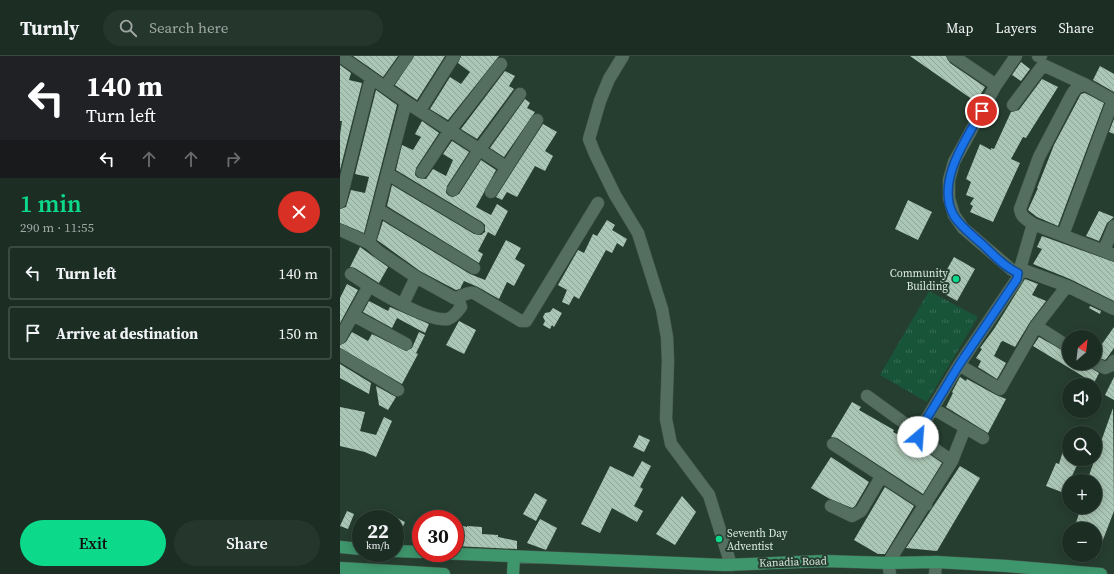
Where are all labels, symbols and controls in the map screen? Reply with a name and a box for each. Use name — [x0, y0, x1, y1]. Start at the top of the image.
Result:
search box — [103, 10, 383, 46]
text: Turnly — [20, 15, 79, 41]
icon: search — [117, 17, 139, 39]
text: Search here — [149, 17, 228, 38]
text: Map — [946, 18, 973, 38]
text: Layers — [995, 18, 1037, 38]
text: Share — [1059, 18, 1094, 38]
text: 140 m — [86, 67, 163, 105]
icon: left — [20, 72, 72, 124]
pin — [965, 94, 999, 128]
icon: arrive — [971, 100, 993, 122]
text: Turn left — [86, 103, 156, 128]
icon: left — [96, 148, 118, 170]
icon: ahead — [138, 148, 160, 170]
icon: ahead — [180, 148, 202, 170]
icon: right — [222, 148, 244, 170]
text: 1 min — [20, 187, 82, 220]
button: close — [278, 191, 320, 233]
text: 290 m · 11:55 — [20, 219, 94, 236]
icon: left — [22, 262, 44, 284]
text: Turn left — [56, 263, 116, 284]
text: 140 m — [278, 263, 318, 284]
place label: Community Building — [890, 266, 948, 294]
marker: Community Building — [951, 274, 961, 284]
icon: arrive — [22, 322, 44, 344]
text: Arrive at destination — [56, 323, 198, 344]
text: 150 m — [278, 323, 318, 344]
north arrow — [1062, 330, 1102, 370]
map controls — [1062, 330, 1102, 562]
button: sound — [1062, 378, 1102, 418]
position arrow — [897, 416, 939, 458]
button: search — [1062, 426, 1102, 466]
button: + — [1062, 474, 1102, 514]
speed limit sign: 30 — [412, 510, 464, 562]
text: 22 — [367, 517, 389, 545]
button: Exit — [20, 520, 166, 566]
button: Share — [174, 520, 320, 566]
button: − — [1062, 522, 1102, 562]
place label: Seventh Day Adventist — [727, 526, 788, 554]
marker: Seventh Day Adventist — [714, 534, 724, 544]
text: km/h — [366, 539, 390, 552]
street label: Kanadia Road — [759, 553, 828, 571]

